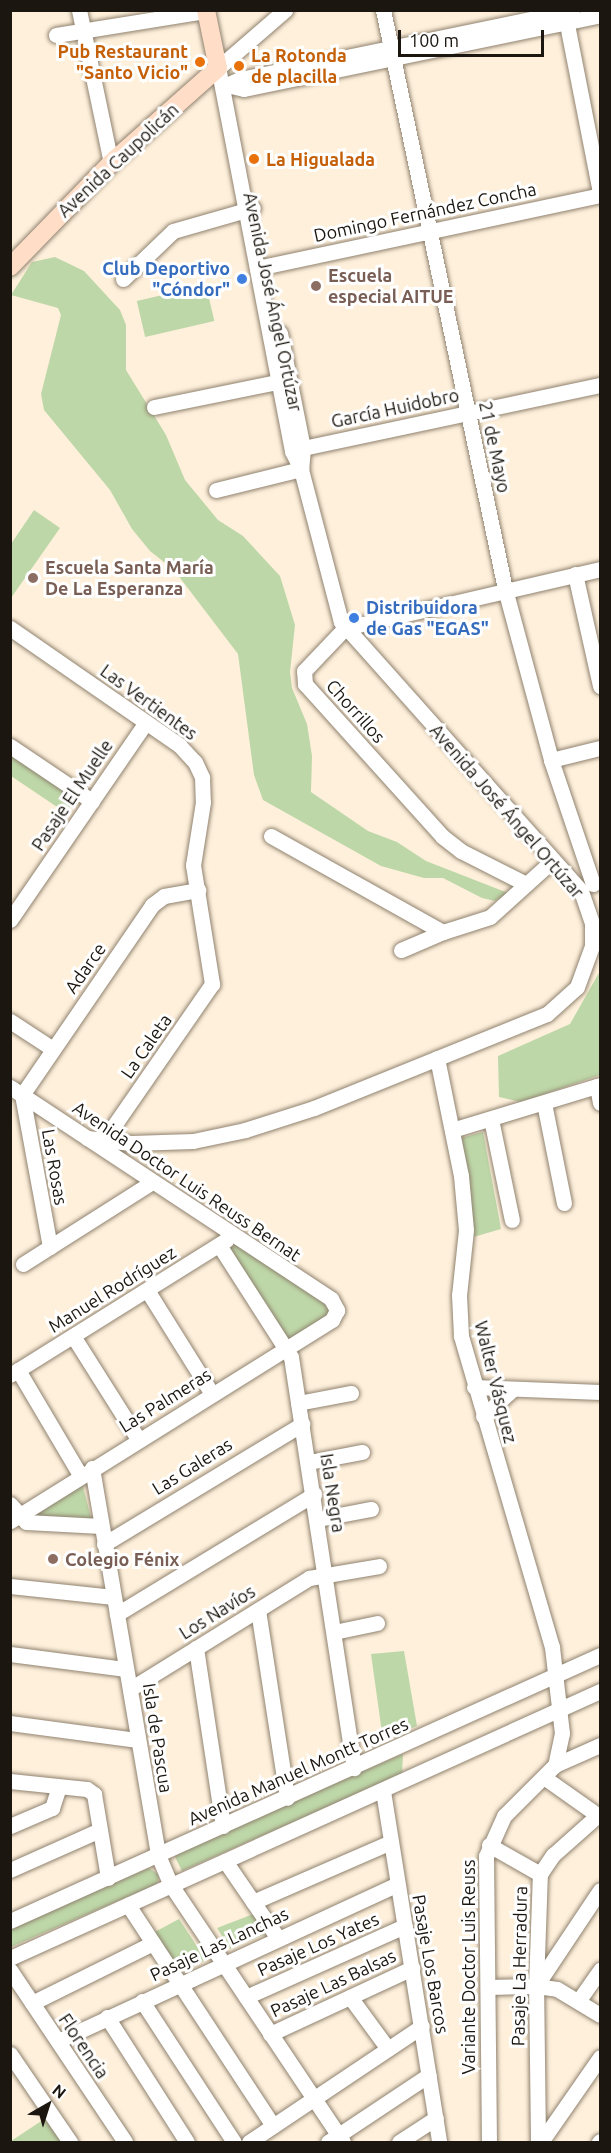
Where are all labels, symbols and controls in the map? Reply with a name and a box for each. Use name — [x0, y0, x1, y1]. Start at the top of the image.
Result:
scale bar — [401, 18, 546, 56]
text: 100 m — [409, 30, 459, 50]
place label: Pub Restaurant "Santo Vicio" — [58, 41, 188, 84]
place label: La Rotonda de placilla — [251, 45, 347, 88]
marker: Pub Restaurant "Santo Vicio" — [193, 55, 207, 69]
marker: La Rotonda de placilla — [232, 59, 246, 73]
street label: Avenida Caupolicán — [53, 98, 183, 222]
place label: La Higualada — [266, 148, 375, 170]
marker: La Higualada — [247, 152, 261, 166]
street label: Domingo Fernández Concha — [312, 178, 538, 246]
street label: Avenida José Ángel Ortúzar — [239, 190, 307, 414]
place label: Club Deportivo "Cóndor" — [102, 258, 230, 300]
place label: Escuela especial AITUE — [328, 265, 454, 308]
marker: Club Deportivo "Cóndor" — [235, 272, 249, 286]
marker: Escuela especial AITUE — [309, 279, 323, 293]
street label: García Huidobro — [329, 384, 461, 432]
street label: 21 de Mayo — [475, 399, 515, 495]
place label: Escuela Santa María De La Esperanza — [45, 557, 214, 600]
marker: Escuela Santa María De La Esperanza — [26, 571, 40, 585]
place label: Distribuidora de Gas "EGAS" — [366, 597, 489, 640]
marker: Distribuidora de Gas "EGAS" — [347, 611, 361, 625]
street label: Las Vertientes — [96, 660, 202, 744]
street label: Chorrillos — [322, 675, 390, 747]
street label: Avenida José Ángel Ortúzar — [426, 720, 588, 902]
street label: Pasaje El Muelle — [27, 735, 117, 855]
street label: Adarce — [60, 939, 110, 997]
street label: La Caleta — [116, 1010, 176, 1082]
street label: Avenida Doctor Luis Reuss Bernat — [69, 1096, 305, 1266]
street label: Las Rosas — [38, 1127, 72, 1207]
street label: Manuel Rodríguez — [44, 1241, 180, 1337]
street label: Walter Vásquez — [470, 1319, 522, 1445]
street label: Las Palmeras — [115, 1363, 215, 1437]
street label: Las Galeras — [148, 1433, 236, 1499]
street label: Isla Negra — [316, 1452, 350, 1534]
place label: Colegio Fénix — [65, 1548, 179, 1570]
marker: Colegio Fénix — [46, 1552, 60, 1566]
street label: Los Navíos — [175, 1580, 259, 1644]
street label: Isla de Pascua — [139, 1682, 177, 1794]
street label: Avenida Manuel Montt Torres — [185, 1713, 411, 1829]
street label: Variante Doctor Luis Reuss — [457, 1859, 479, 2075]
street label: Pasaje La Herradura — [507, 1886, 531, 2046]
street label: Pasaje Los Barcos — [408, 1893, 454, 2035]
street label: Pasaje Las Lanchas — [146, 1902, 292, 1986]
street label: Pasaje Los Yates — [254, 1908, 382, 1980]
street label: Pasaje Las Balsas — [267, 1944, 399, 2022]
street label: Florencia — [54, 2009, 114, 2083]
north arrow — [18, 2075, 78, 2135]
text: N — [49, 2080, 70, 2102]

